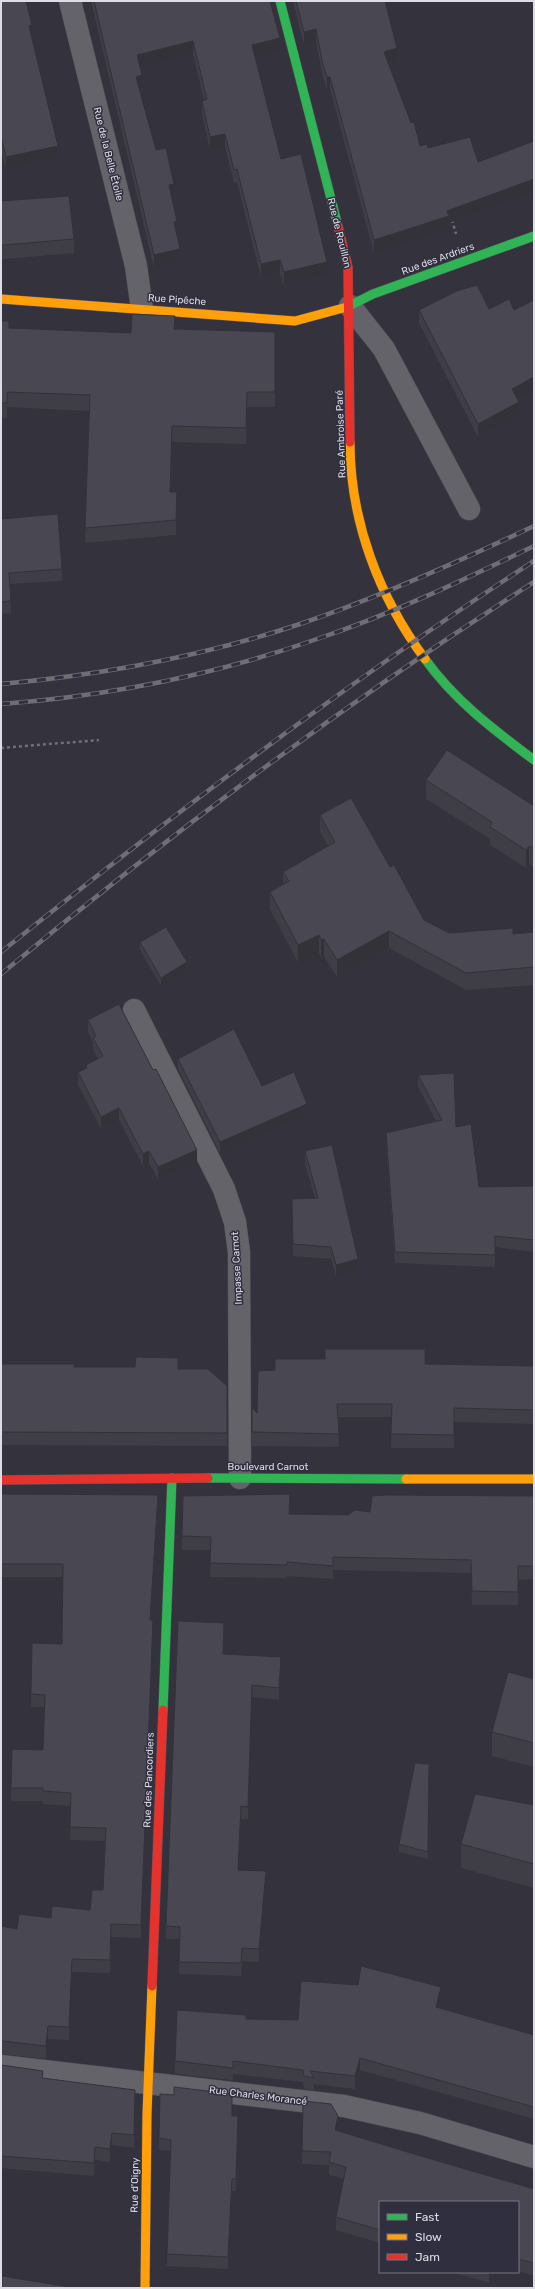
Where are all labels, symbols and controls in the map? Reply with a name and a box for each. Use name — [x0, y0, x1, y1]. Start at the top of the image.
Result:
street label: Rue de la Belle Étoile — [91, 106, 126, 203]
street label: Rue de Rouillon — [324, 197, 354, 269]
street label: Rue des Ardriers — [400, 240, 476, 278]
street label: Rue Pipêche — [148, 292, 207, 308]
street label: Rue Ambroise Paré — [333, 389, 349, 478]
street label: Impasse Carnot — [229, 1231, 245, 1305]
street label: Boulevard Carnot — [228, 1461, 309, 1473]
street label: Rue des Pancordiers — [141, 1732, 157, 1828]
street label: Rue Charles Morancé — [208, 2084, 308, 2108]
street label: Rue d'Oigny — [129, 2157, 141, 2213]
legend — [379, 2201, 519, 2273]
text: Fast — [415, 2210, 439, 2224]
text: Slow — [415, 2230, 442, 2244]
text: Jam — [415, 2250, 440, 2264]

